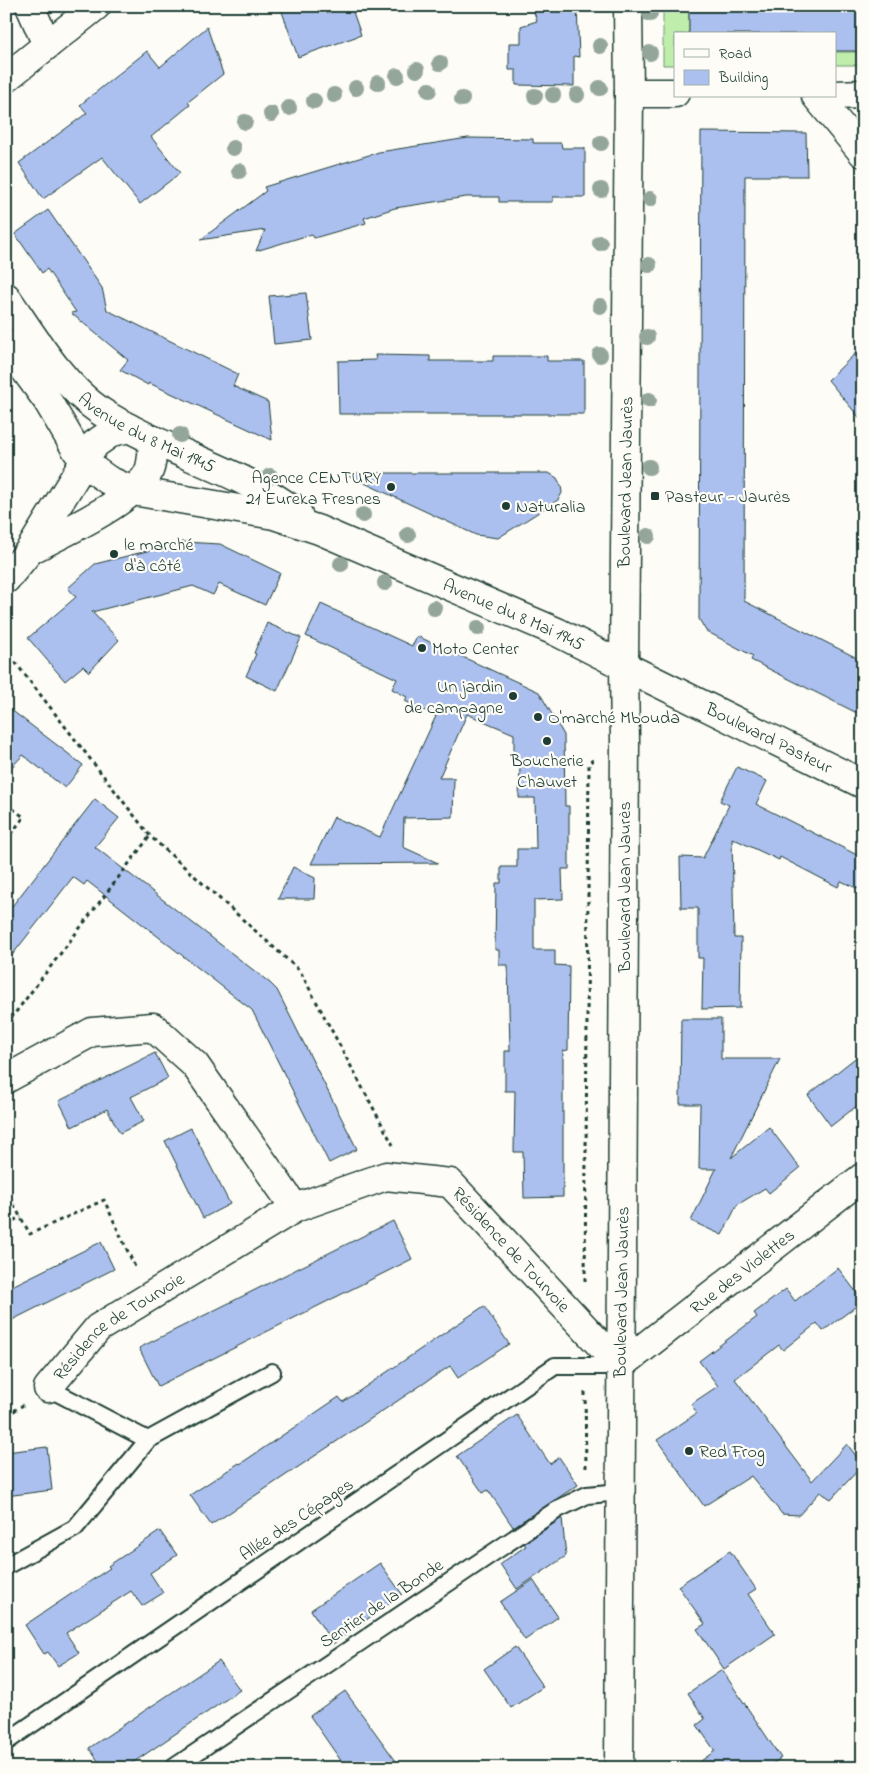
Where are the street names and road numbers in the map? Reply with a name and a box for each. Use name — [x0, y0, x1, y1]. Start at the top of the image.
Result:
street label: Avenue du 8 Mai 1945 — [71, 387, 219, 481]
street label: Boulevard Jean Jaurès — [612, 396, 641, 569]
street label: Avenue du 8 Mai 1945 — [438, 573, 588, 658]
street label: Boulevard Pasteur — [700, 697, 836, 782]
street label: Boulevard Jean Jaurès — [613, 801, 639, 974]
street label: Résidence de Tourvoie — [445, 1182, 576, 1320]
street label: Boulevard Jean Jaurès — [608, 1206, 637, 1379]
street label: Rue des Violettes — [685, 1224, 801, 1322]
street label: Résidence de Tourvoie — [48, 1267, 191, 1387]
street label: Allée des Cépages — [235, 1473, 360, 1569]
street label: Sentier de la Bonde — [315, 1553, 450, 1656]

